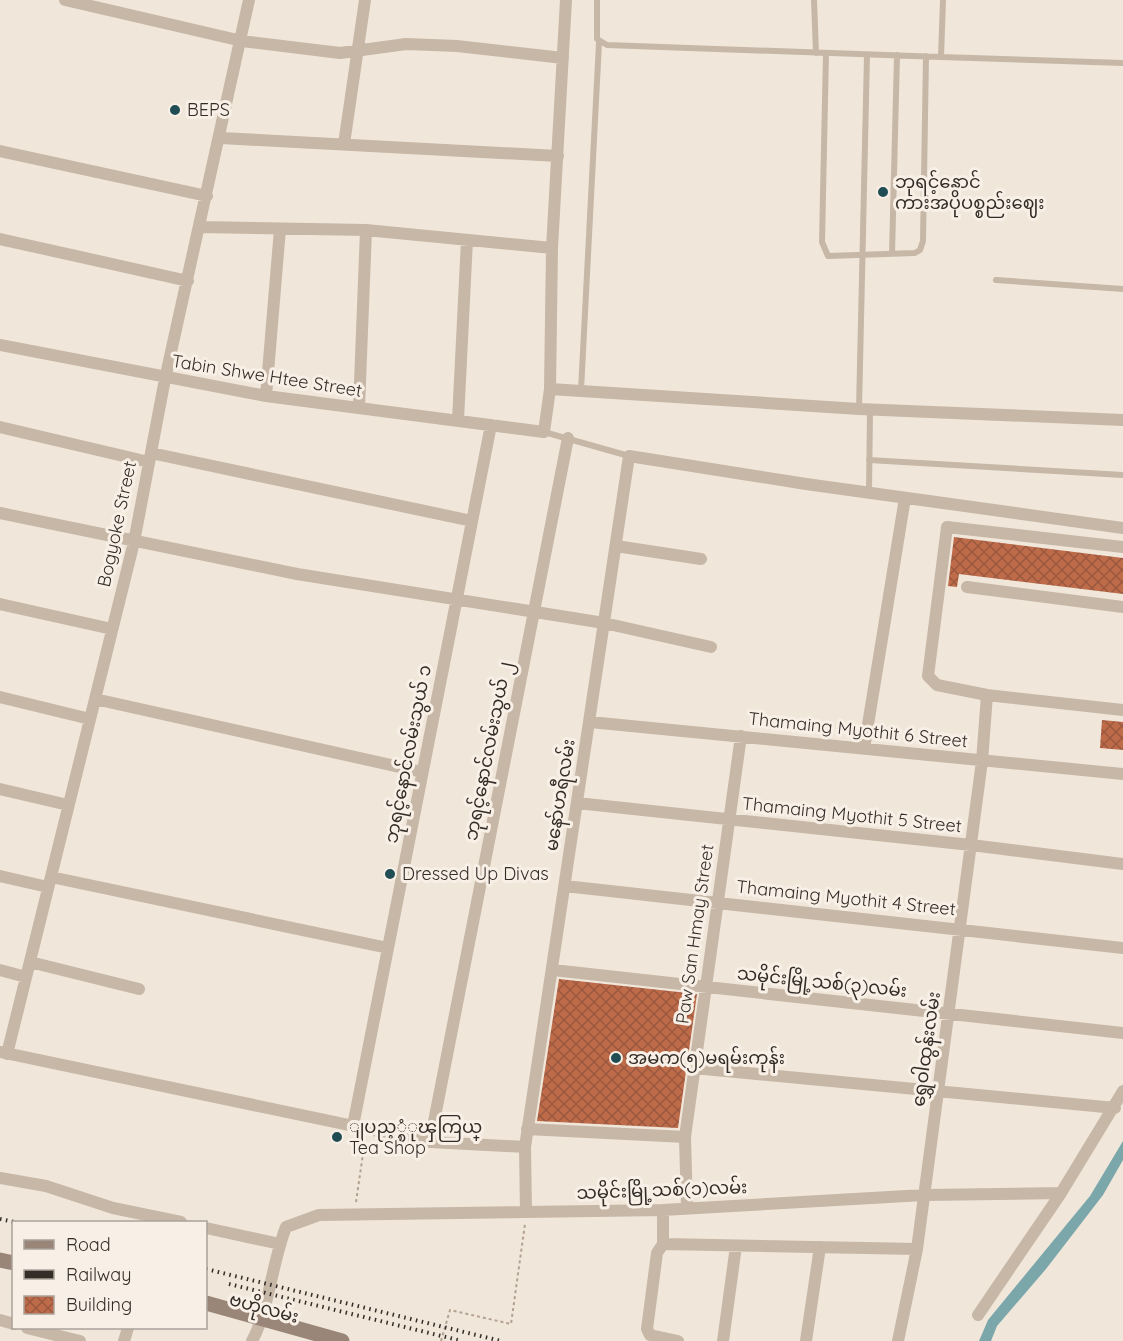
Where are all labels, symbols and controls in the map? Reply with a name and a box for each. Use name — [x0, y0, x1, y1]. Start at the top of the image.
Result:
place label: BEPS — [187, 98, 230, 121]
marker: BEPS — [168, 103, 182, 117]
place label: ဘုရင့်နောင် ကားအပိုပစ္စည်းဈေး — [895, 169, 1045, 218]
marker: ဘုရင့်နောင် ကားအပိုပစ္စည်းဈေး — [876, 185, 890, 199]
street label: Tabin Shwe Htee Street — [170, 349, 364, 402]
street label: Bogyoke Street — [92, 459, 141, 589]
street label: ဘုရင့်နောင်လမ်းသွယ် ၂ — [458, 659, 520, 843]
street label: ဘုရင့်နောင်လမ်းသွယ် ၁ — [378, 663, 440, 846]
street label: Thamaing Myothit 6 Street — [747, 707, 969, 752]
street label: မနော်ဟရီလမ်း — [537, 737, 584, 853]
street label: Thamaing Myothit 5 Street — [741, 792, 963, 837]
street label: Paw San Hmay Street — [671, 843, 718, 1025]
place label: Dressed Up Divas — [402, 862, 549, 885]
marker: Dressed Up Divas — [383, 867, 397, 881]
street label: Thamaing Myothit 4 Street — [735, 875, 957, 920]
street label: သမိုင်းမြို့သစ်(၃)လမ်း — [736, 959, 908, 1006]
street label: ရွှေဝါထွန်းလမ်း — [905, 990, 949, 1108]
place label: အမက(၅)မရမ်းကုန်း — [628, 1045, 785, 1073]
marker: အမက(၅)မရမ်းကုန်း — [609, 1051, 623, 1065]
place label: ျပည့္စံုၾကြယ္ Tea Shop — [349, 1115, 482, 1159]
marker: ျပည့္စံုၾကြယ္ Tea Shop — [330, 1130, 344, 1144]
street label: သမိုင်းမြို့သစ်(၁)လမ်း — [576, 1173, 748, 1208]
legend — [12, 1221, 207, 1329]
text: Road — [66, 1233, 111, 1256]
text: Railway — [66, 1263, 132, 1286]
street label: ဗဟိုလမ်း — [226, 1285, 302, 1332]
text: Building — [66, 1293, 132, 1316]

